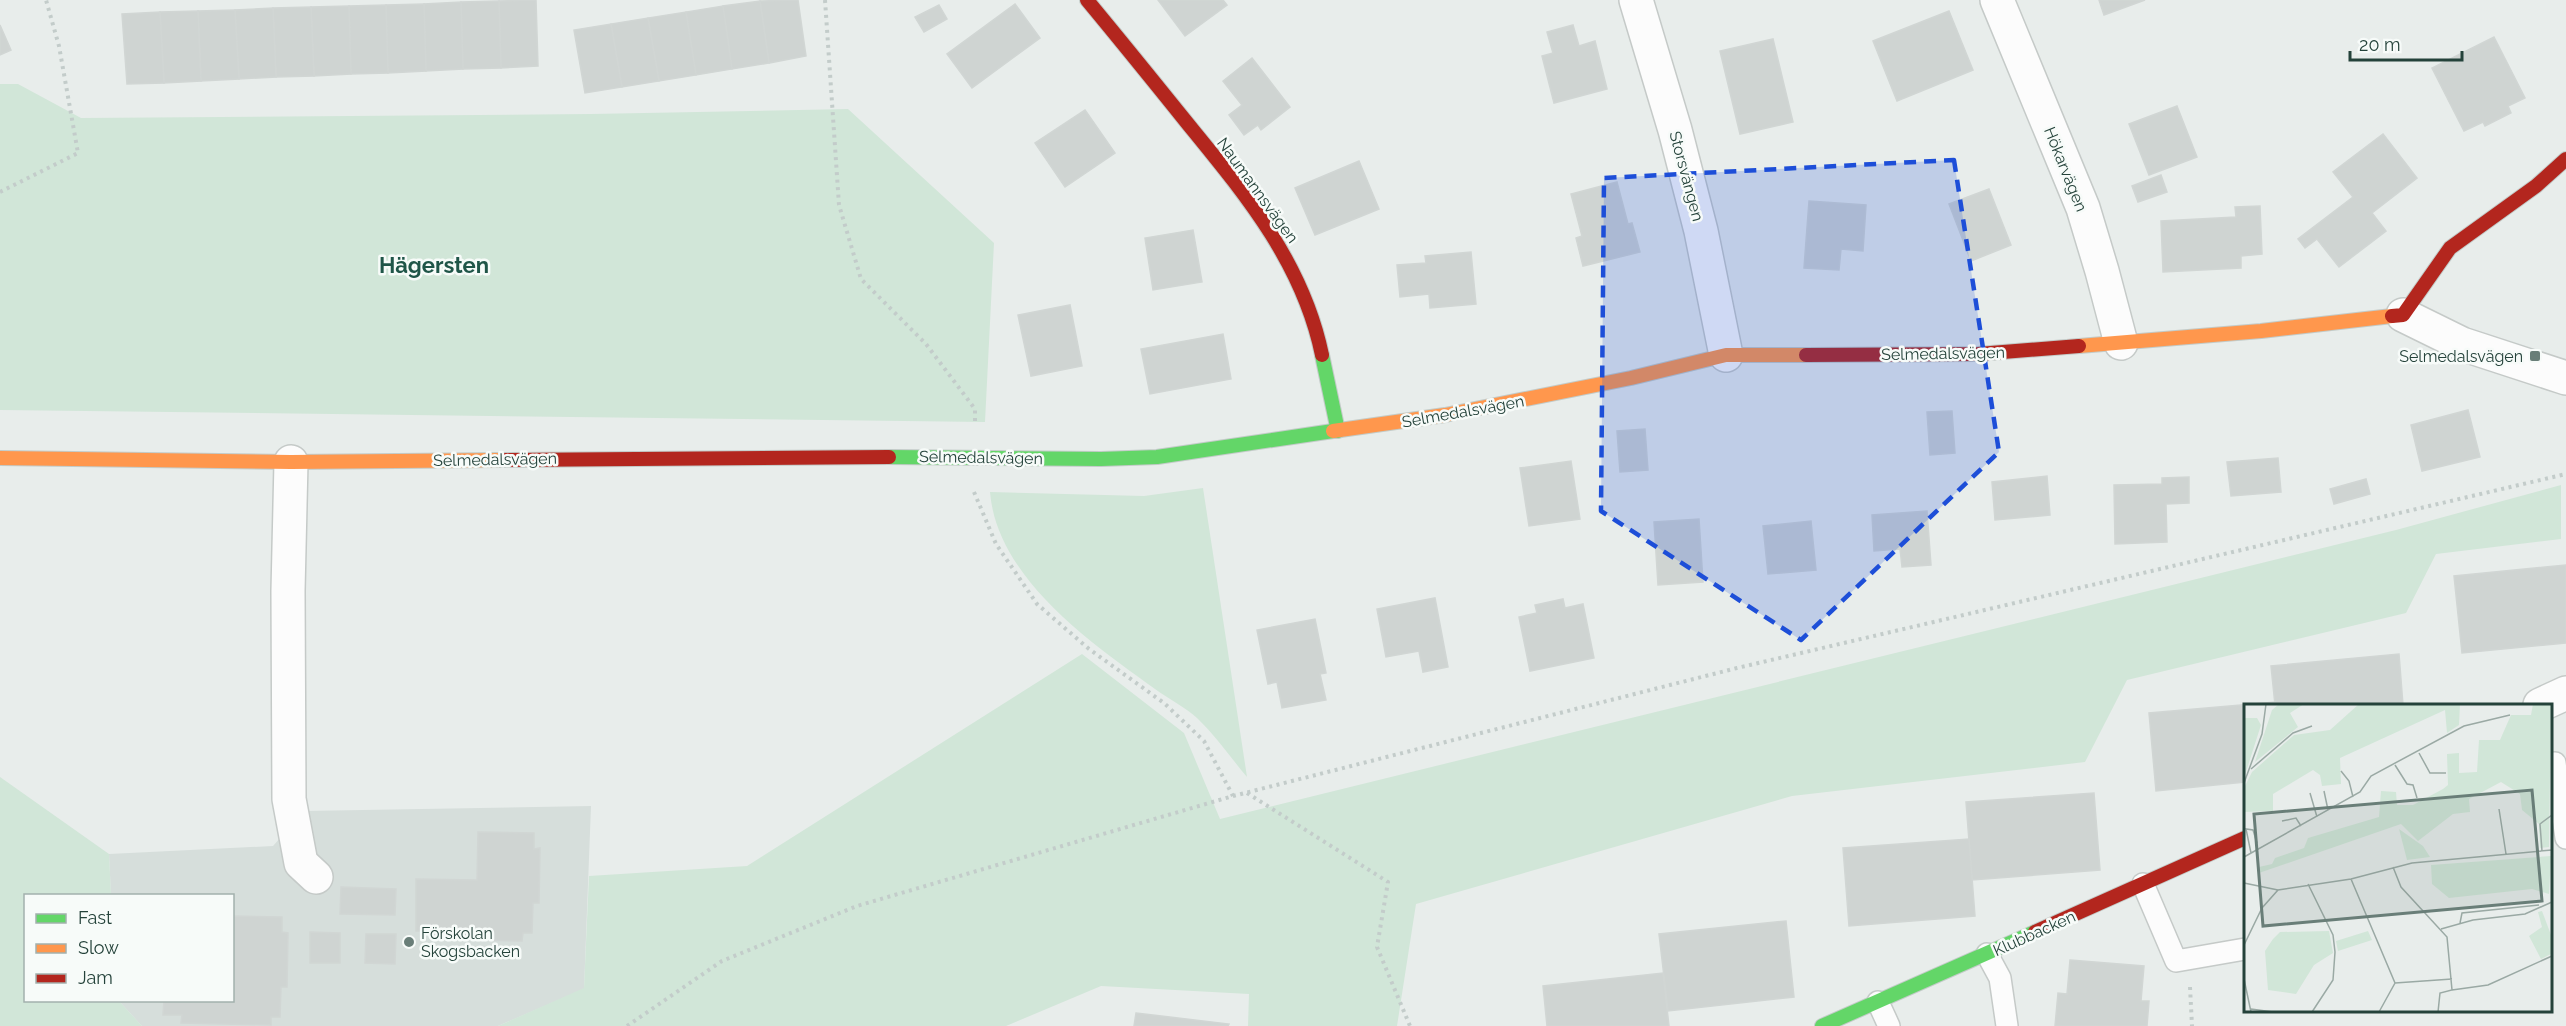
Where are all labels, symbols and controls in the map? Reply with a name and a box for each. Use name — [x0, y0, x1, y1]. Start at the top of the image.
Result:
scale bar — [2350, 24, 2462, 62]
text: 20 m — [2359, 34, 2401, 55]
street label: Hökarvägen — [2040, 124, 2091, 214]
street label: Storsvängen — [1665, 129, 1708, 223]
street label: Naumannsvägen — [1213, 134, 1302, 247]
district label: Hägersten — [379, 252, 489, 278]
street label: Selmedalsvägen — [1881, 343, 2005, 364]
place label: Selmedalsvägen — [2399, 347, 2523, 366]
marker: Selmedalsvägen — [2528, 349, 2542, 363]
street label: Selmedalsvägen — [1400, 391, 1526, 432]
street label: Selmedalsvägen — [919, 447, 1043, 468]
street label: Selmedalsvägen — [433, 449, 557, 470]
inset map — [2244, 704, 2551, 1011]
legend — [24, 894, 234, 1002]
text: Fast — [78, 907, 112, 928]
street label: Klubbacken — [1990, 907, 2078, 960]
place label: Förskolan Skogsbacken — [421, 924, 520, 961]
marker: Förskolan Skogsbacken — [402, 935, 416, 949]
text: Slow — [78, 937, 119, 958]
text: Jam — [78, 967, 113, 988]

